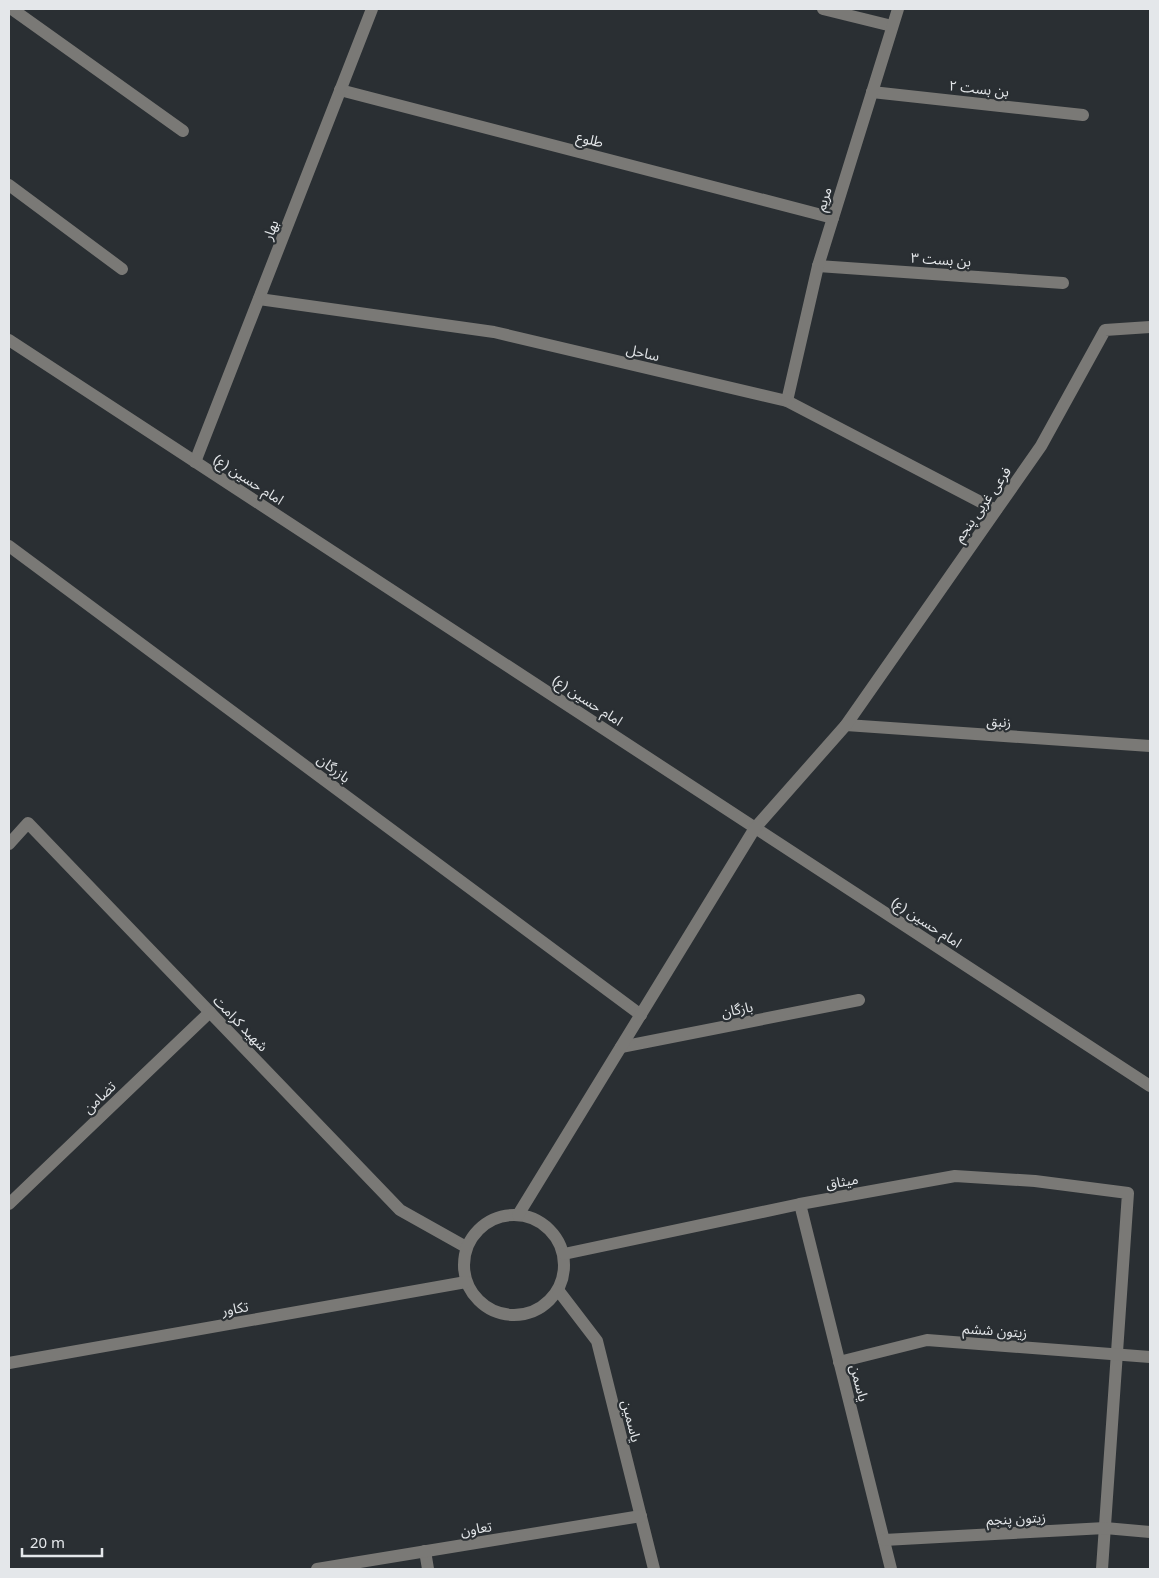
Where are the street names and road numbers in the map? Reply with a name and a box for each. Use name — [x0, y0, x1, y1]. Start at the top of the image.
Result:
street label: بن بست ۲ — [948, 75, 1010, 101]
street label: طلوع — [574, 126, 606, 153]
street label: مریم — [810, 184, 838, 214]
street label: بهار — [257, 217, 283, 244]
street label: بن بست ۳ — [910, 247, 972, 271]
street label: ساحل — [625, 339, 661, 365]
street label: امام حسین (ع) — [209, 449, 288, 510]
street label: فرعی غربی پنجم — [949, 462, 1017, 547]
street label: امام حسین (ع) — [548, 670, 627, 731]
street label: زنبق — [986, 711, 1012, 732]
street label: بازرگان — [314, 749, 355, 787]
street label: امام حسین (ع) — [887, 892, 966, 953]
street label: شهید کرامت — [209, 991, 273, 1055]
street label: بازگان — [720, 997, 755, 1021]
street label: تضامن — [78, 1077, 120, 1117]
street label: میثاق — [824, 1169, 860, 1193]
street label: تکاور — [219, 1296, 250, 1320]
street label: زیتون ششم — [962, 1318, 1028, 1344]
street label: یاسمن — [846, 1362, 874, 1404]
street label: یاسمین — [618, 1398, 646, 1444]
street label: زیتون پنجم — [986, 1507, 1046, 1531]
street label: تعاون — [459, 1516, 493, 1540]

